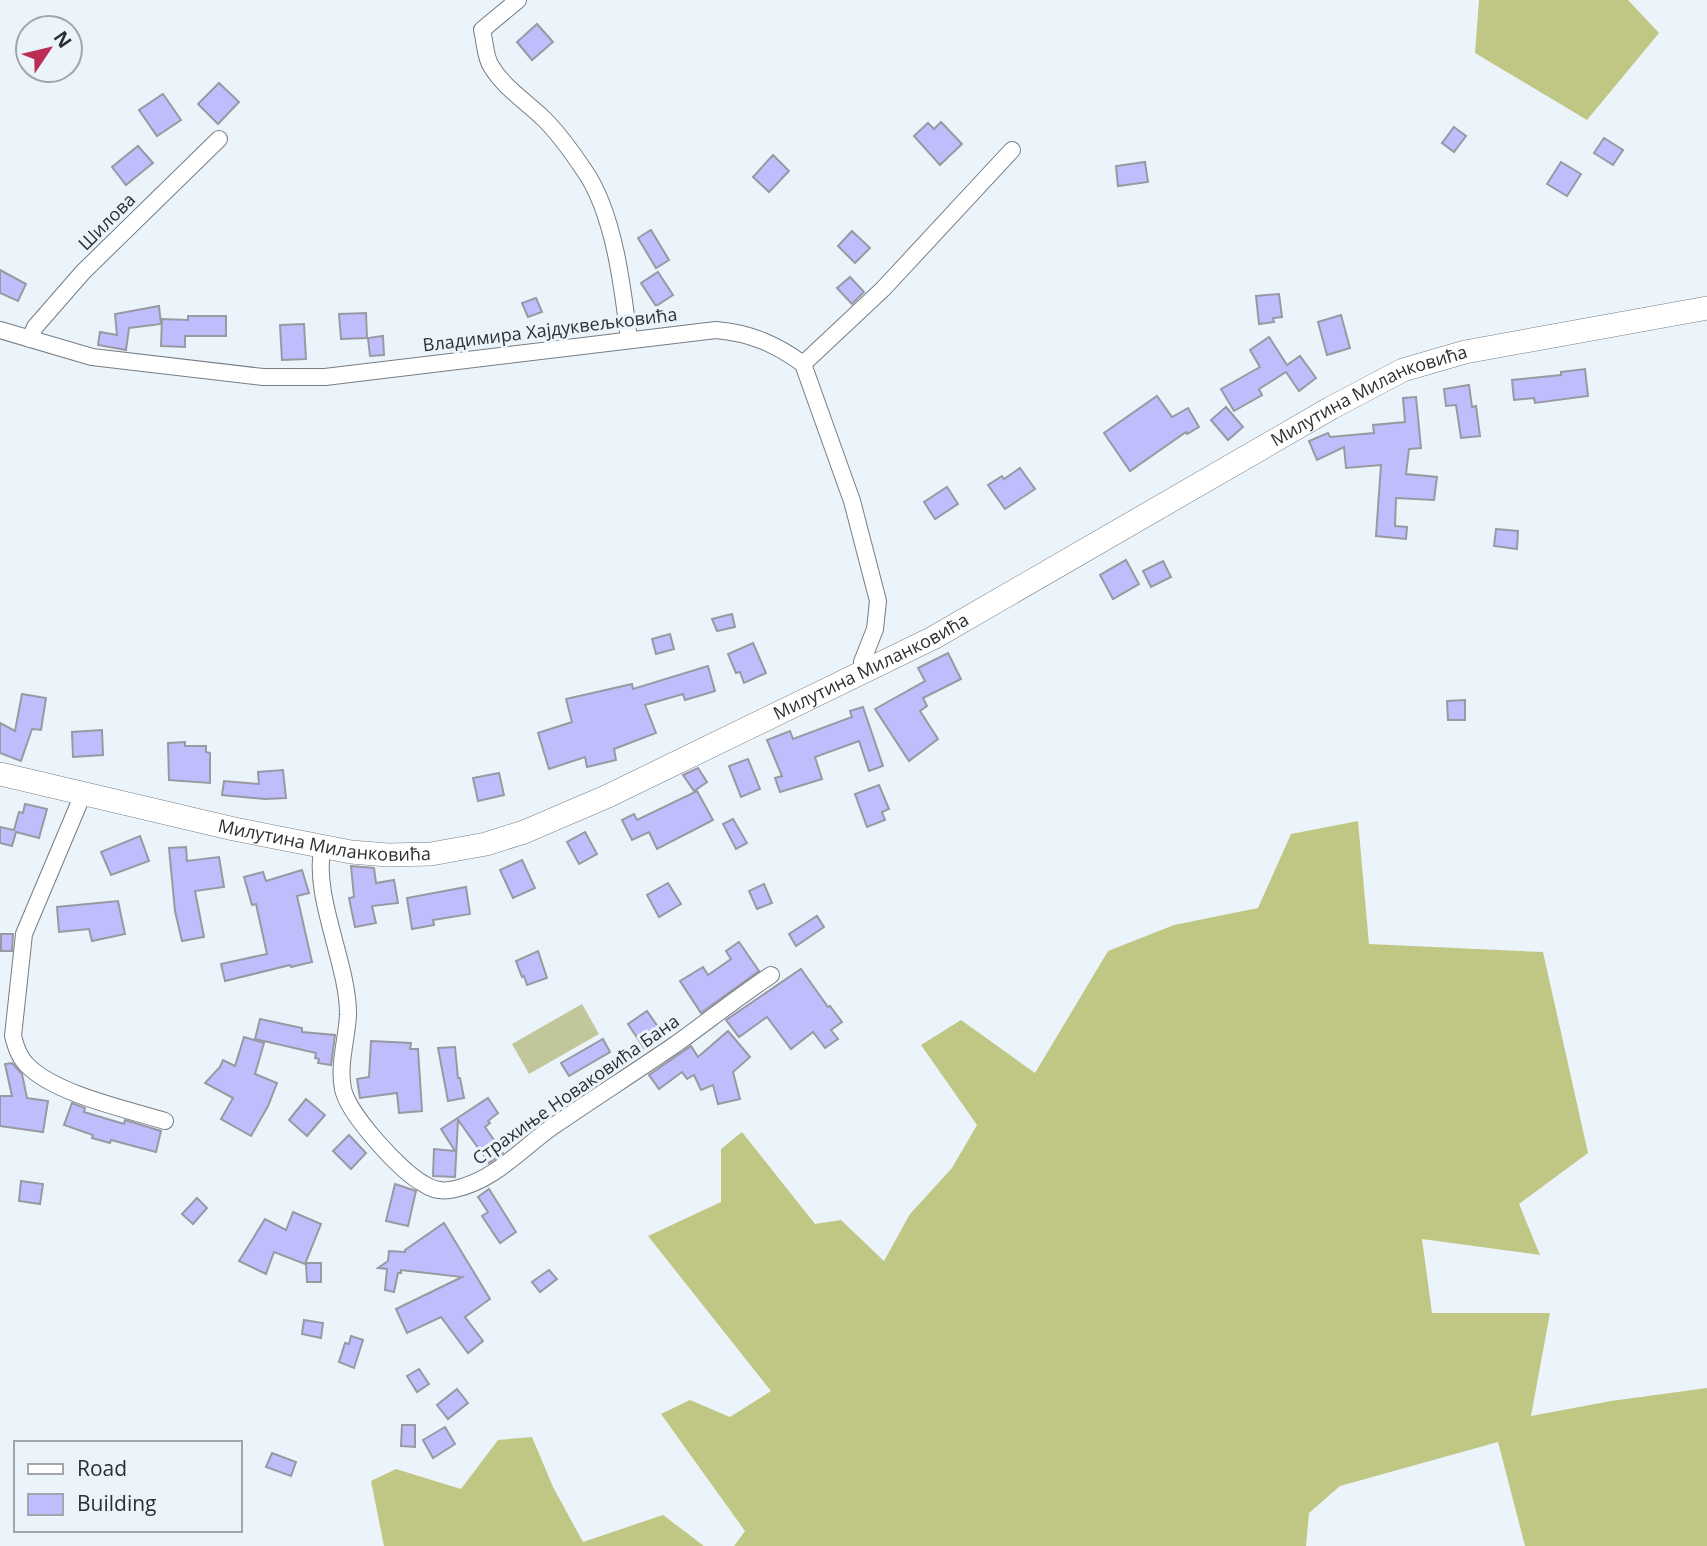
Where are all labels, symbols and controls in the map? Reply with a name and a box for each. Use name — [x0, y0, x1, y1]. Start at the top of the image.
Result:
north arrow — [14, 14, 84, 84]
text: N — [48, 25, 78, 53]
street label: Шилова — [73, 188, 140, 255]
street label: Владимира Хајдуквељковића — [421, 301, 678, 357]
street label: Милутина Миланковића — [1266, 339, 1470, 451]
street label: Милутина Миланковића — [769, 607, 973, 725]
street label: Милутина Миланковића — [216, 813, 431, 866]
street label: Страхиње Новаковића Бана — [467, 1009, 683, 1170]
legend — [14, 1441, 242, 1532]
text: Road — [77, 1454, 127, 1482]
text: Building — [77, 1489, 156, 1517]

